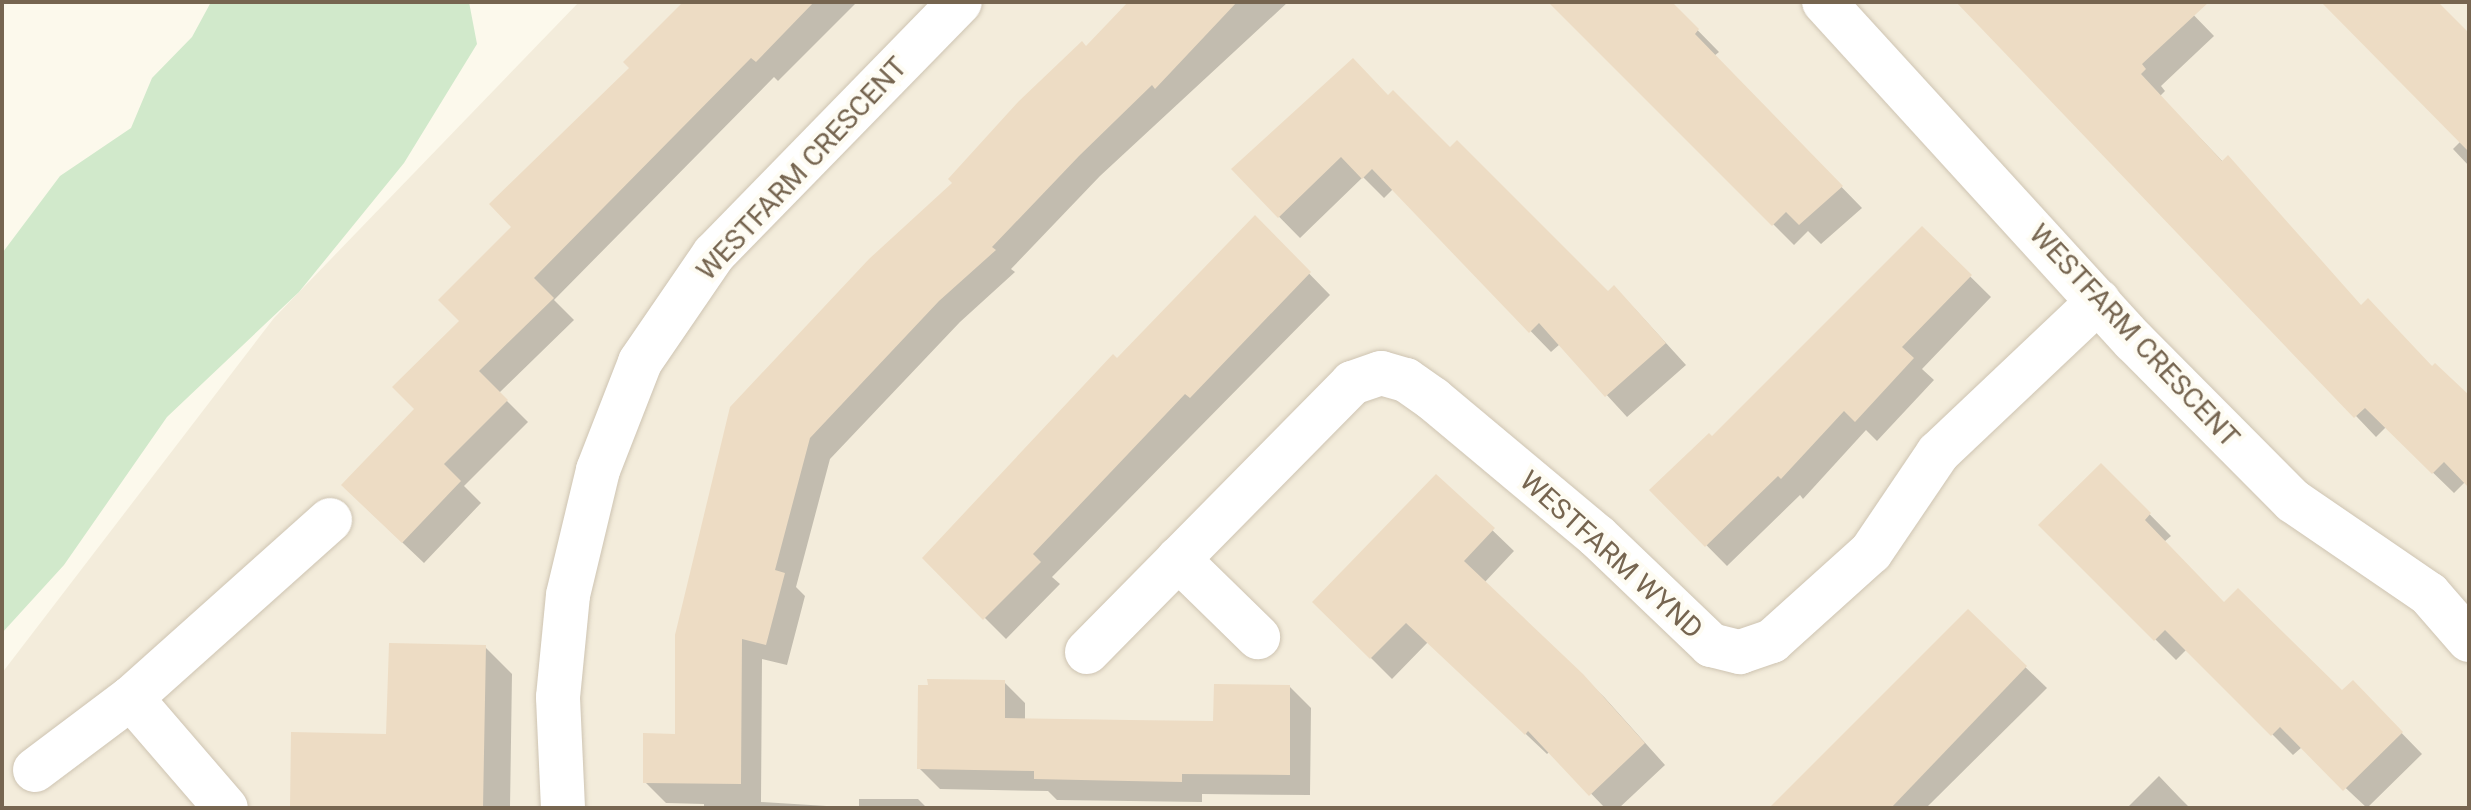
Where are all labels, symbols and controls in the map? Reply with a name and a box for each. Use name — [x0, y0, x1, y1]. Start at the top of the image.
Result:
street label: WESTFARM CRESCENT — [690, 51, 914, 287]
street label: WESTFARM CRESCENT — [2022, 218, 2246, 454]
street label: WESTFARM WYND — [1513, 464, 1709, 646]

